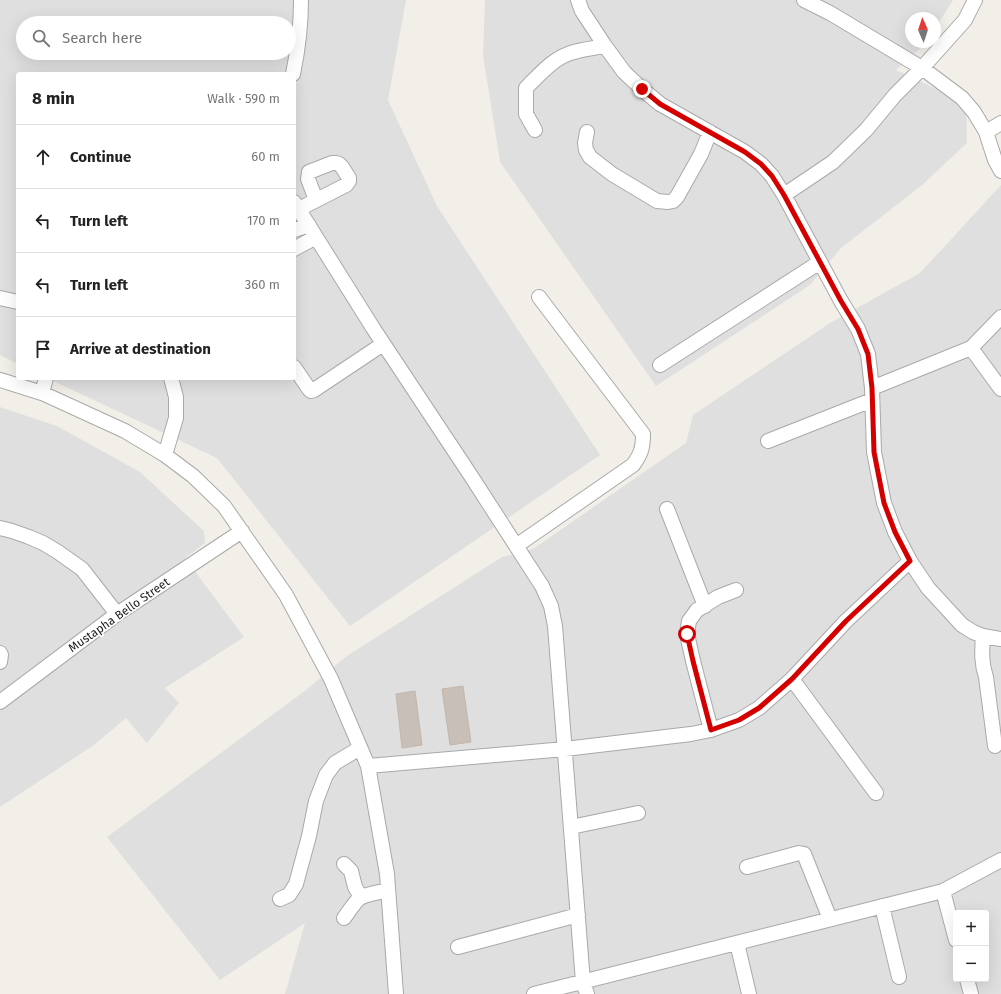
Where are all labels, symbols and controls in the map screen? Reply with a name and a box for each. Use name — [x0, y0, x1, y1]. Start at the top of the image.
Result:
north arrow — [905, 12, 941, 48]
search box — [16, 16, 296, 60]
icon: search — [30, 27, 52, 49]
text: Search here — [62, 29, 142, 47]
route end — [633, 80, 651, 98]
text: 8 min — [32, 88, 75, 109]
text: Walk · 590 m — [207, 91, 280, 106]
icon: ahead — [32, 146, 54, 168]
text: Continue — [70, 148, 131, 166]
text: 60 m — [251, 149, 280, 164]
icon: left — [32, 210, 54, 232]
text: Turn left — [70, 212, 128, 230]
text: 170 m — [247, 213, 280, 228]
icon: left — [32, 274, 54, 296]
text: Turn left — [70, 276, 128, 294]
text: 360 m — [245, 277, 280, 292]
icon: arrive — [32, 338, 54, 360]
text: Arrive at destination — [70, 340, 211, 358]
street label: Mustapha Bello Street — [66, 574, 173, 655]
route start — [678, 625, 696, 643]
map controls — [953, 910, 989, 982]
button: + — [953, 910, 989, 946]
button: − — [953, 946, 989, 982]

